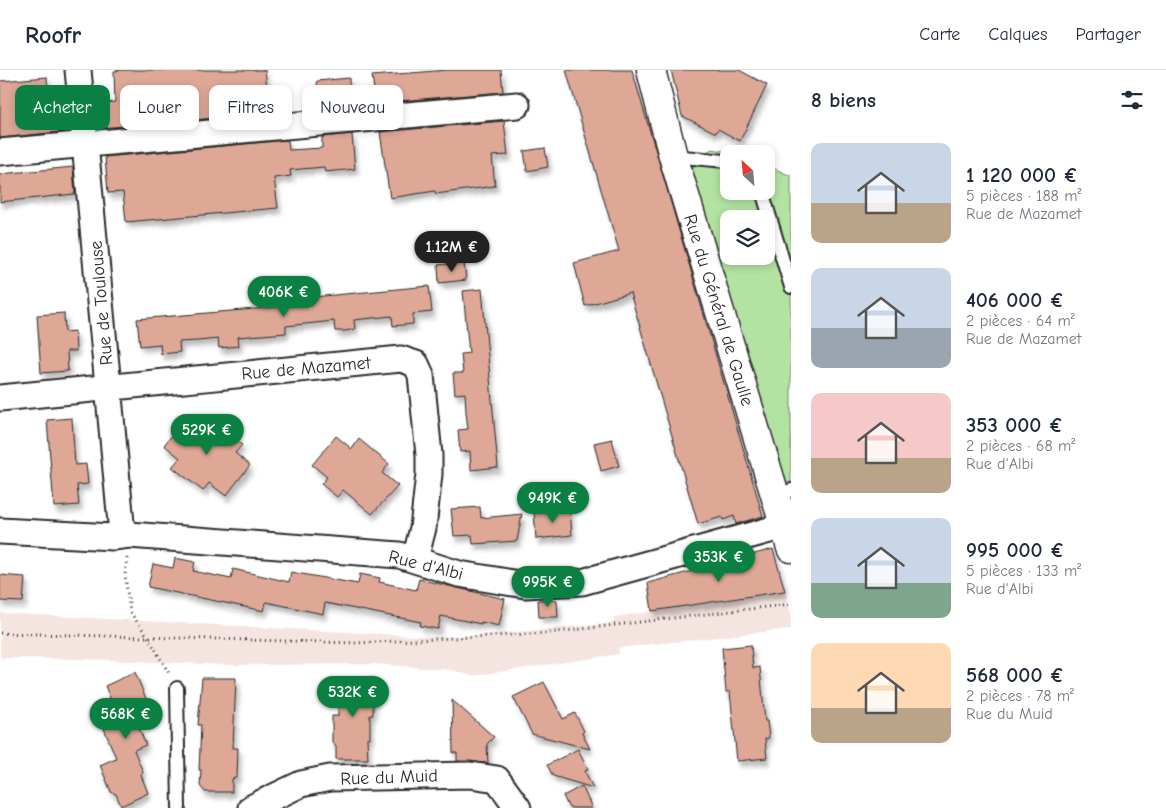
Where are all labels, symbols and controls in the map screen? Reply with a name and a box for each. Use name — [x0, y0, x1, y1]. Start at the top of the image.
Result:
text: Roofr — [25, 21, 81, 49]
text: Carte — [919, 24, 960, 45]
text: Calques — [988, 24, 1048, 45]
text: Partager — [1076, 24, 1141, 45]
chip: Acheter — [15, 85, 110, 130]
chip: Louer — [120, 85, 199, 130]
chip: Filtres — [209, 85, 292, 130]
chip: Nouveau — [302, 85, 403, 130]
icon: filters — [1118, 86, 1146, 114]
text: 8 biens — [811, 88, 876, 112]
north arrow — [720, 145, 775, 200]
map controls — [720, 145, 775, 265]
icon: home — [851, 163, 911, 223]
text: 1 120 000 € — [966, 163, 1078, 187]
text: 5 pièces · 188 m² — [966, 187, 1081, 205]
text: Rue de Mazamet — [966, 205, 1081, 223]
button: layers — [720, 210, 775, 265]
street label: Rue du Général de Gaulle — [679, 212, 758, 409]
pin: 1.12M € — [406, 230, 498, 273]
text: 1.12M € — [425, 238, 479, 256]
street label: Rue de Toulouse — [86, 240, 117, 366]
pin: 406K € — [243, 276, 325, 318]
text: 406K € — [259, 283, 309, 301]
icon: home — [851, 288, 911, 348]
text: 406 000 € — [966, 288, 1064, 312]
text: 2 pièces · 64 m² — [966, 312, 1075, 330]
text: Rue de Mazamet — [966, 330, 1081, 348]
street label: Rue de Mazamet — [241, 352, 372, 385]
icon: home — [851, 413, 911, 473]
text: 353 000 € — [966, 413, 1063, 437]
pin: 529K € — [166, 414, 248, 456]
text: 529K € — [182, 421, 232, 439]
text: 2 pièces · 68 m² — [966, 437, 1075, 455]
text: Rue d'Albi — [966, 455, 1034, 473]
pin: 949K € — [512, 482, 594, 524]
text: 949K € — [528, 489, 578, 507]
icon: home — [851, 538, 911, 598]
text: 995 000 € — [966, 538, 1065, 562]
pin: 353K € — [678, 540, 760, 583]
street label: Rue d'Albi — [386, 546, 465, 585]
text: 353K € — [694, 548, 744, 566]
text: 5 pièces · 133 m² — [966, 562, 1081, 580]
pin: 995K € — [507, 566, 589, 608]
text: 995K € — [523, 573, 573, 591]
text: Rue d'Albi — [966, 580, 1034, 598]
icon: home — [851, 663, 911, 723]
text: 568 000 € — [966, 663, 1064, 687]
pin: 532K € — [312, 676, 394, 718]
text: 532K € — [328, 683, 378, 701]
text: 2 pièces · 78 m² — [966, 687, 1074, 705]
pin: 568K € — [85, 698, 167, 740]
text: 568K € — [101, 705, 151, 723]
text: Rue du Muid — [966, 705, 1053, 723]
street label: Rue du Muid — [340, 765, 438, 790]

